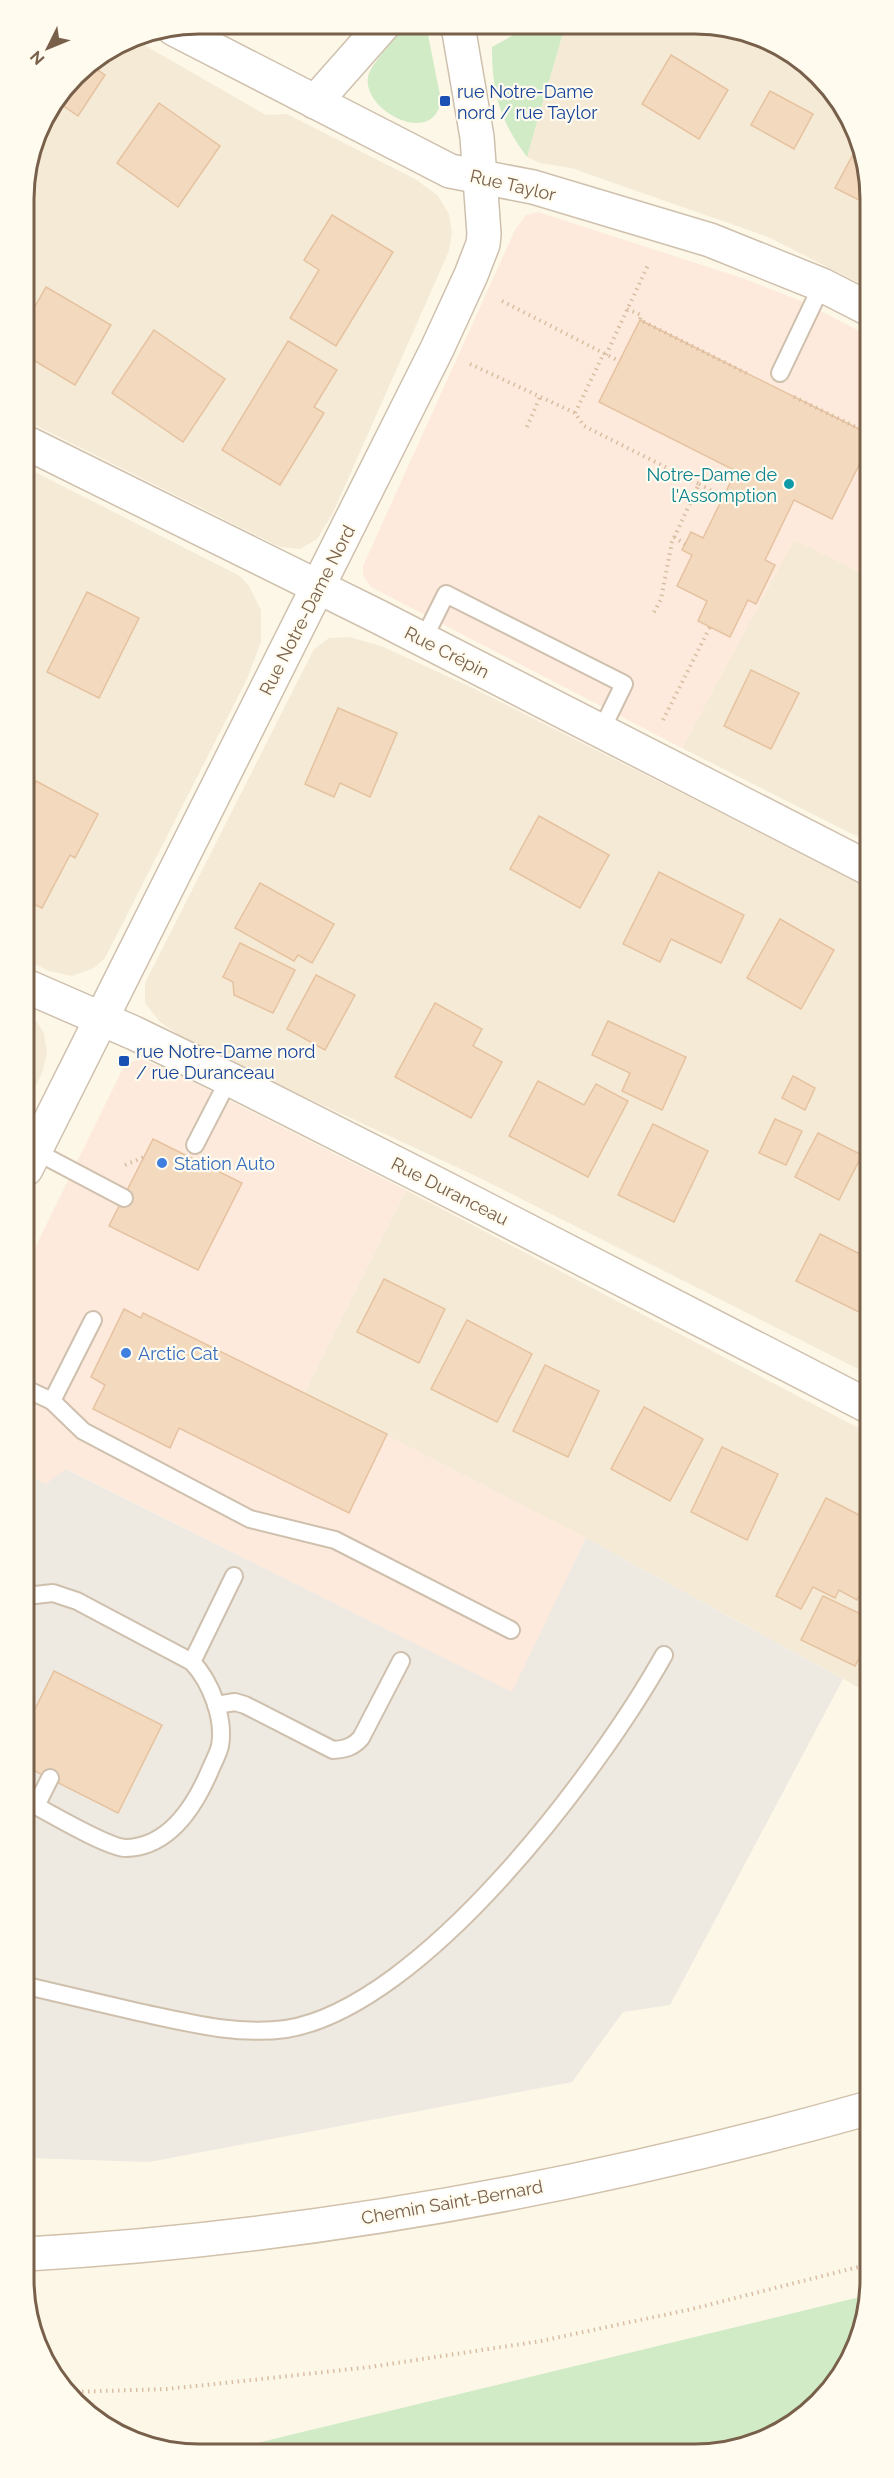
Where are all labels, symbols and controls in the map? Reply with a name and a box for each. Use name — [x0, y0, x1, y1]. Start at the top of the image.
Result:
north arrow — [18, 18, 78, 78]
text: N — [26, 47, 49, 69]
place label: rue Notre-Dame nord / rue Taylor — [457, 81, 598, 123]
marker: rue Notre-Dame nord / rue Taylor — [438, 94, 452, 108]
street label: Rue Taylor — [468, 165, 559, 205]
place label: Notre-Dame de l'Assomption — [646, 464, 777, 506]
marker: Notre-Dame de l'Assomption — [782, 477, 796, 491]
street label: Rue Notre-Dame Nord — [255, 521, 359, 699]
street label: Rue Crépin — [401, 622, 493, 682]
place label: rue Notre-Dame nord / rue Duranceau — [136, 1041, 315, 1083]
marker: rue Notre-Dame nord / rue Duranceau — [117, 1054, 131, 1068]
street label: Rue Duranceau — [388, 1152, 512, 1230]
place label: Station Auto — [174, 1153, 275, 1174]
marker: Station Auto — [155, 1156, 169, 1170]
place label: Arctic Cat — [138, 1343, 219, 1364]
marker: Arctic Cat — [119, 1346, 133, 1360]
street label: Chemin Saint-Bernard — [360, 2176, 544, 2228]

